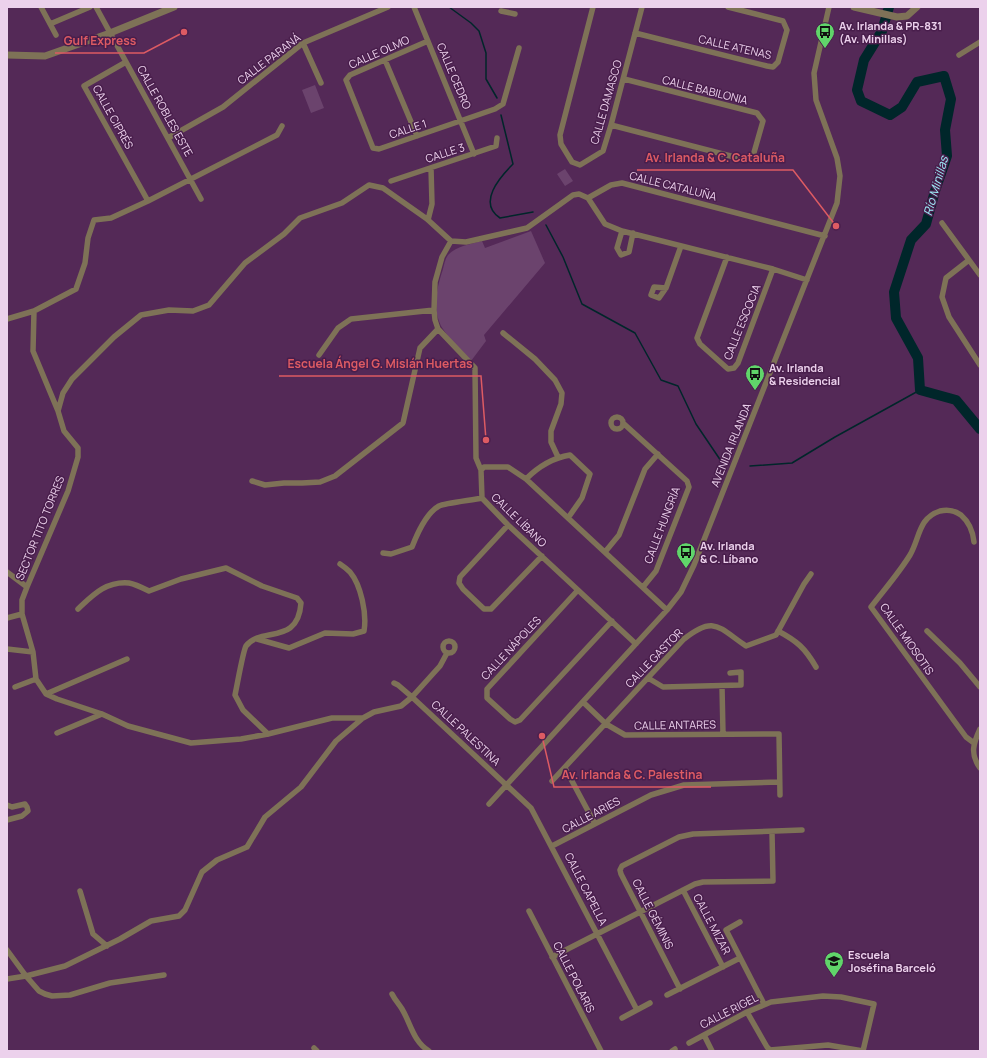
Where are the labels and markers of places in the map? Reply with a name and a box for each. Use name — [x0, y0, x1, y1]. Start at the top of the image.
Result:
place label: Av. Irlanda & PR-831 (Av. Minillas) — [839, 18, 942, 46]
bus stop icon: Av. Irlanda & PR-831 (Av. Minillas) — [814, 21, 836, 49]
callout: Gulf Express — [55, 29, 144, 53]
callout: Av. Irlanda & C. Cataluña — [637, 146, 793, 170]
callout: Escuela Ángel G. Mislán Huertas — [279, 352, 481, 376]
place label: Av. Irlanda & Residencial — [769, 360, 840, 388]
bus stop icon: Av. Irlanda & Residencial — [744, 363, 766, 391]
place label: Av. Irlanda & C. Líbano — [700, 538, 759, 566]
bus stop icon: Av. Irlanda & C. Líbano — [675, 541, 697, 569]
callout: Av. Irlanda & C. Palestina — [554, 763, 711, 787]
place label: Escuela Joséfina Barceló — [848, 947, 936, 975]
school or university icon: Escuela Joséfina Barceló — [823, 950, 845, 978]

